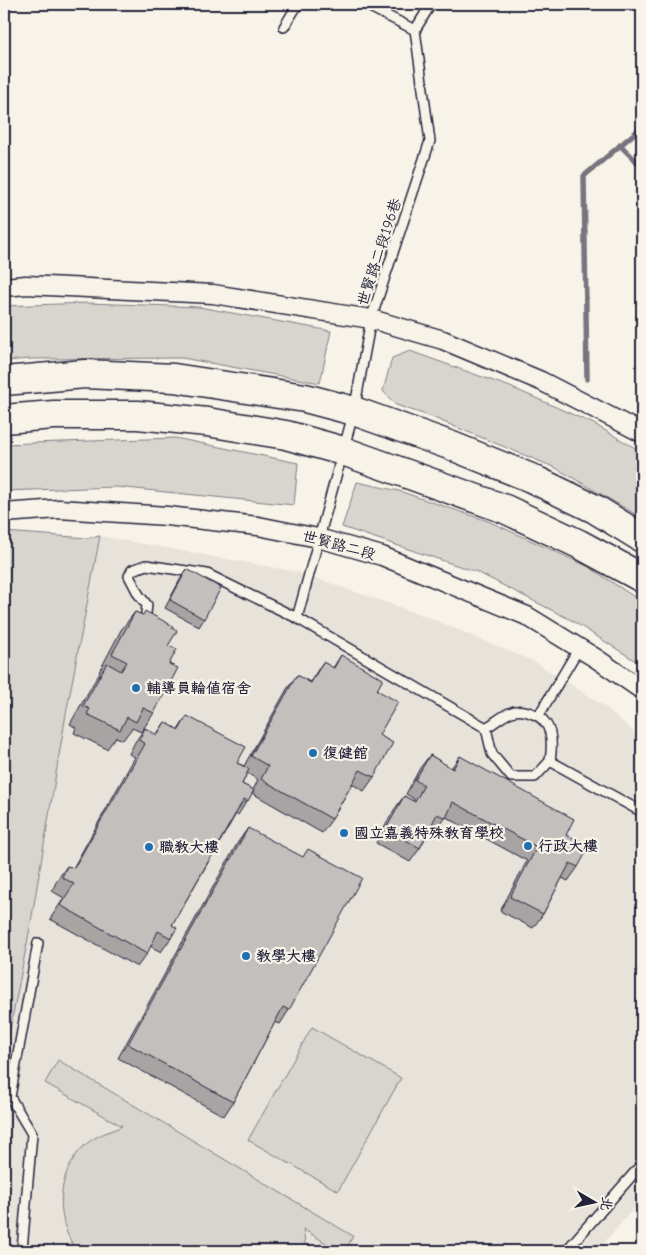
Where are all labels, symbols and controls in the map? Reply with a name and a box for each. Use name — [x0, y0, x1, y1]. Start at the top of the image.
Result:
street label: 世賢路二段196巷 — [353, 196, 405, 308]
street label: 世賢路二段 — [300, 527, 378, 563]
place label: 輔導員輪值宿舍 — [146, 679, 251, 697]
marker: 輔導員輪值宿舍 — [130, 682, 142, 694]
place label: 復健館 — [323, 744, 368, 762]
marker: 復健館 — [307, 747, 319, 759]
place label: 國立嘉義特殊教育學校 — [354, 824, 504, 842]
marker: 國立嘉義特殊教育學校 — [338, 827, 350, 839]
place label: 行政大樓 — [538, 837, 598, 855]
place label: 職教大樓 — [159, 838, 219, 856]
marker: 行政大樓 — [522, 840, 534, 852]
marker: 職教大樓 — [143, 841, 155, 853]
place label: 教學大樓 — [256, 947, 316, 965]
marker: 教學大樓 — [240, 950, 252, 962]
north arrow — [568, 1178, 618, 1228]
text: 北 — [597, 1196, 616, 1212]

